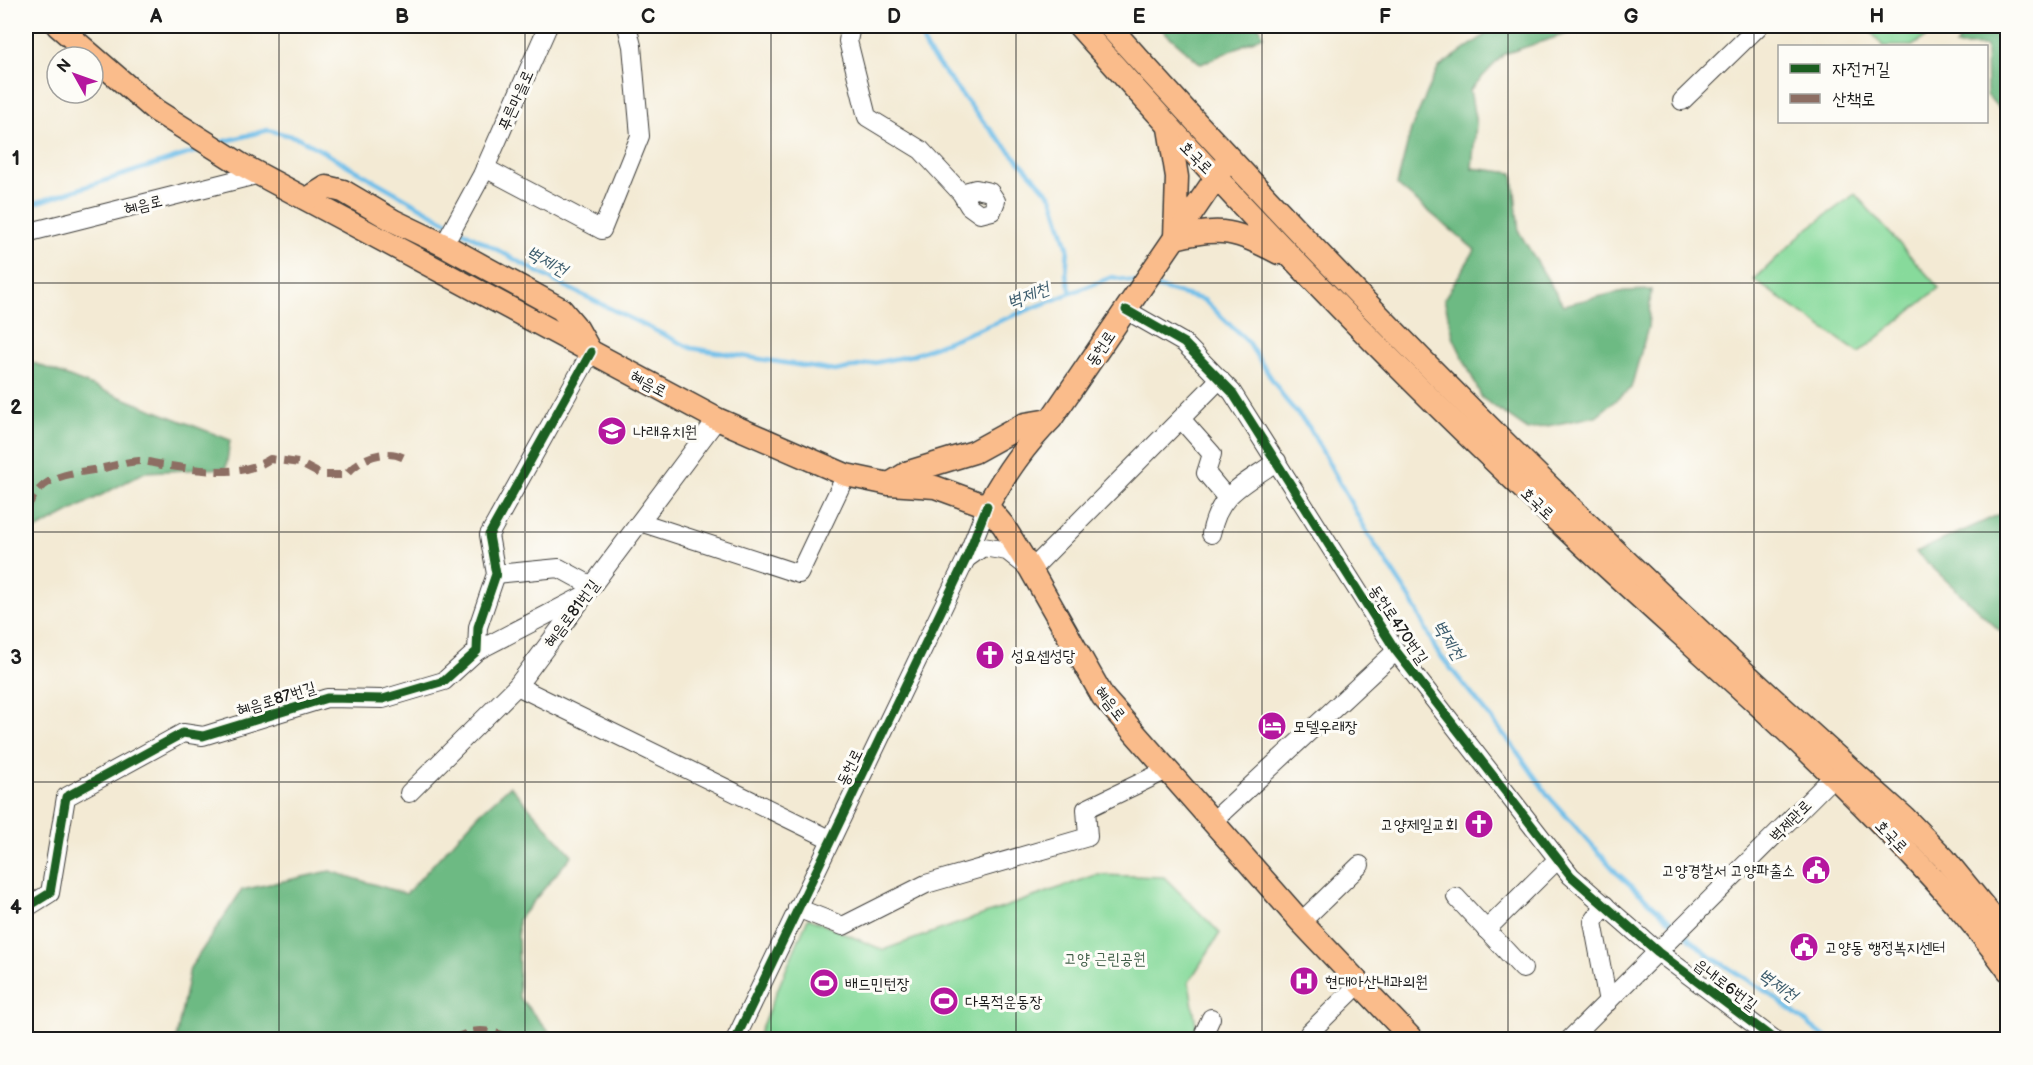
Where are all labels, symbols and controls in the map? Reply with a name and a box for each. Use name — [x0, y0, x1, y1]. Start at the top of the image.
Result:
text: A — [149, 5, 163, 29]
text: B — [395, 5, 409, 29]
text: C — [641, 5, 655, 29]
text: D — [887, 5, 901, 29]
text: E — [1133, 5, 1146, 29]
text: F — [1379, 5, 1391, 29]
text: G — [1624, 5, 1639, 29]
text: H — [1870, 5, 1884, 29]
north arrow — [45, 45, 105, 105]
legend — [1778, 45, 1988, 123]
text: N — [54, 56, 76, 77]
text: 자전거길 — [1832, 59, 1890, 80]
street label: 푸른마을로 — [495, 67, 538, 134]
text: 산책로 — [1832, 89, 1875, 110]
street label: 호국로 — [1176, 138, 1216, 178]
text: 1 — [12, 147, 20, 171]
street label: 혜음로 — [122, 192, 164, 219]
water label: 벽제천 — [523, 242, 572, 282]
water label: 벽제천 — [1004, 277, 1054, 313]
street label: 동헌로 — [1083, 328, 1120, 370]
street label: 혜음로 — [627, 367, 670, 402]
text: 2 — [10, 396, 22, 420]
school or university icon: 나래유치원 — [596, 415, 628, 447]
place label: 나래유치원 — [633, 423, 697, 442]
street label: 호국로 — [1516, 484, 1557, 524]
street label: 혜음로81번길 — [541, 576, 604, 652]
street label: 동헌로470번길 — [1364, 582, 1431, 668]
water label: 벽제천 — [1428, 616, 1470, 666]
church icon: 성요셉성당 — [974, 639, 1006, 671]
text: 3 — [10, 646, 22, 670]
place label: 성요셉성당 — [1011, 647, 1076, 666]
street label: 혜음로87번길 — [235, 678, 318, 720]
street label: 혜음로 — [1090, 683, 1129, 725]
hotel icon: 모텔우래장 — [1256, 710, 1288, 742]
place label: 모텔우래장 — [1293, 718, 1358, 737]
street label: 동헌로 — [833, 746, 867, 789]
street label: 벽제관로 — [1766, 796, 1816, 846]
church icon: 고양제일교회 — [1463, 808, 1495, 840]
place label: 고양제일교회 — [1381, 816, 1458, 835]
street label: 호국로 — [1871, 817, 1911, 858]
public building icon: 고양경찰서 고양파출소 — [1800, 854, 1832, 886]
place label: 고양경찰서 고양파출소 — [1662, 862, 1795, 881]
text: 4 — [10, 896, 22, 920]
public building icon: 고양동 행정복지센터 — [1788, 931, 1820, 963]
place label: 고양동 행정복지센터 — [1825, 939, 1945, 958]
park label: 고양 근린공원 — [1064, 950, 1146, 969]
street label: 읍내로6번길 — [1690, 955, 1761, 1015]
water label: 벽제천 — [1754, 964, 1803, 1007]
hospital icon: 현대아산내과의원 — [1288, 965, 1320, 997]
sports icon: 배드민턴장 — [808, 967, 840, 999]
place label: 현대아산내과의원 — [1325, 973, 1428, 992]
place label: 배드민턴장 — [845, 975, 910, 994]
sports icon: 다목적운동장 — [928, 985, 960, 1017]
place label: 다목적운동장 — [965, 993, 1042, 1012]

